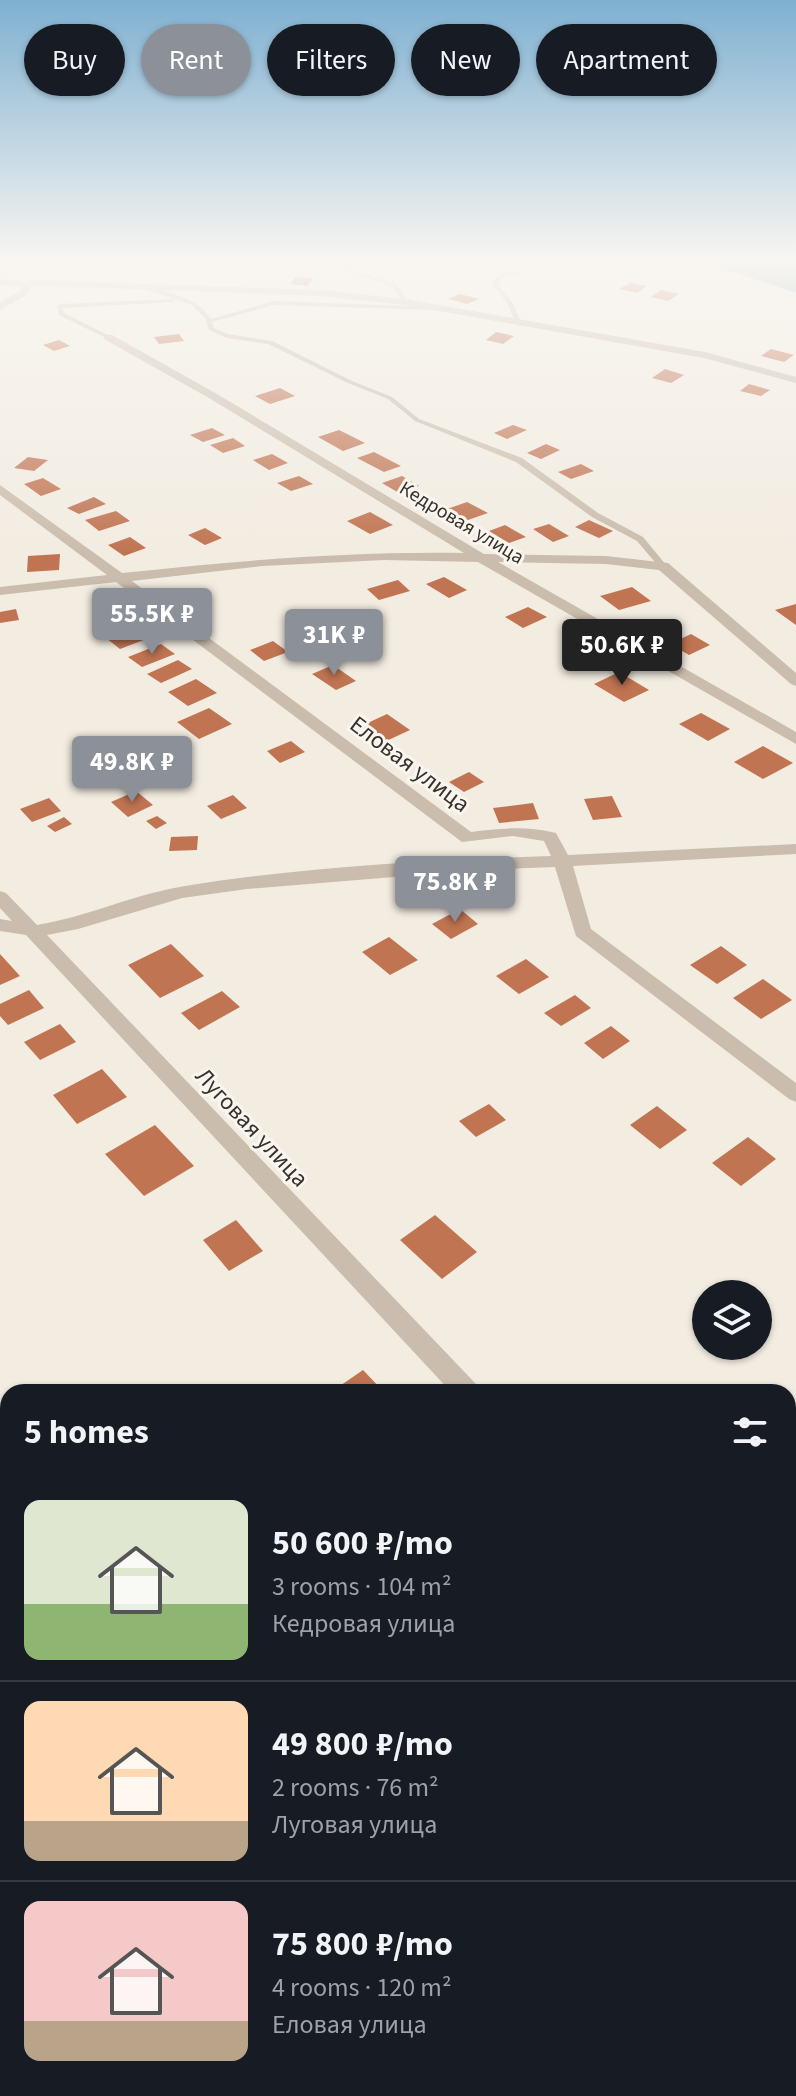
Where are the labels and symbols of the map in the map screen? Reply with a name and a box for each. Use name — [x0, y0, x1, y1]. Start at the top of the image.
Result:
street label: Кедровая улица — [394, 475, 529, 571]
pin: 55.5K ₽ — [78, 588, 226, 656]
pin: 31K ₽ — [278, 609, 390, 677]
pin: 50.6K ₽ — [548, 619, 696, 687]
street label: Еловая улица — [342, 707, 477, 821]
pin: 49.8K ₽ — [58, 736, 206, 804]
pin: 75.8K ₽ — [381, 856, 529, 924]
street label: Луговая улица — [187, 1060, 316, 1195]

